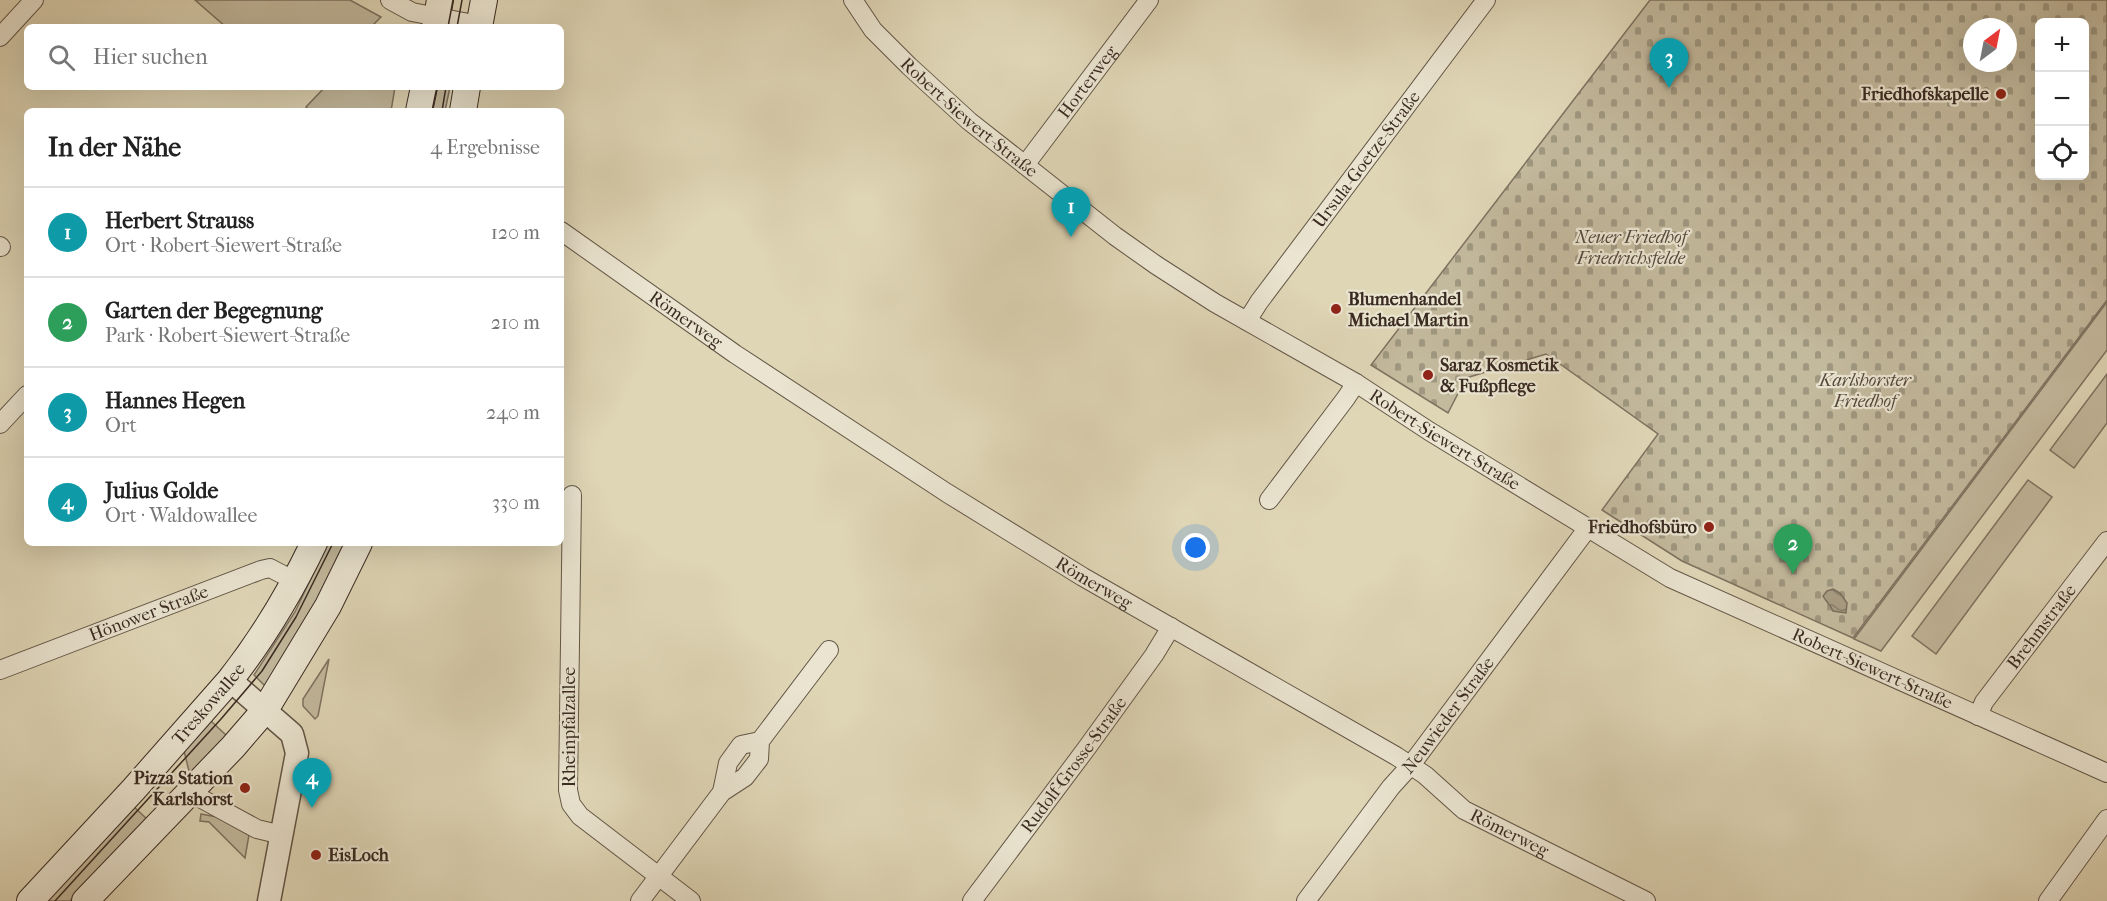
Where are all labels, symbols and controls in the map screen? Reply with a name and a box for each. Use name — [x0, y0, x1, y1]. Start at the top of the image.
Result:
north arrow — [1963, 18, 2017, 72]
map controls — [2035, 18, 2089, 180]
button: + — [2035, 18, 2089, 72]
search box — [24, 24, 564, 90]
pin: 3 — [1650, 38, 1688, 88]
icon: search — [45, 41, 78, 74]
street label: Horterweg — [1053, 41, 1122, 122]
text: Hier suchen — [93, 44, 208, 70]
street label: Robert-Siewert-Straße — [896, 53, 1042, 182]
button: − — [2035, 72, 2089, 126]
place label: Friedhofskapelle — [1860, 84, 1989, 105]
street label: Ursula-Goetze-Straße — [1308, 87, 1425, 232]
marker: Friedhofskapelle — [1994, 87, 2008, 101]
button: locate — [2035, 126, 2089, 180]
text: In der Nähe — [48, 132, 181, 163]
text: 4 Ergebnisse — [430, 136, 540, 159]
pin: 1 — [1052, 188, 1090, 237]
text: Herbert Strauss — [105, 208, 254, 234]
text: 1 — [64, 221, 71, 244]
text: 120 m — [491, 221, 540, 244]
park label: Neuer Friedhof Friedrichsfelde — [1574, 227, 1690, 269]
text: Ort · Robert-Siewert-Straße — [105, 234, 342, 257]
street label: Römerweg — [645, 286, 727, 353]
place label: Blumenhandel Michael Martin — [1347, 289, 1469, 331]
text: Garten der Begegnung — [105, 298, 323, 324]
marker: Blumenhandel Michael Martin — [1329, 302, 1343, 316]
text: 2 — [62, 311, 73, 334]
text: 210 m — [491, 311, 540, 334]
text: Park · Robert-Siewert-Straße — [105, 324, 350, 347]
place label: Saraz Kosmetik & Fußpflege — [1440, 355, 1560, 397]
marker: Saraz Kosmetik & Fußpflege — [1421, 368, 1435, 382]
park label: Karlshorster Friedhof — [1817, 370, 1913, 412]
street label: Robert-Siewert-Straße — [1366, 384, 1524, 495]
text: Hannes Hegen — [105, 388, 245, 414]
text: 3 — [63, 401, 72, 424]
text: 240 m — [486, 401, 540, 424]
text: Ort — [105, 414, 137, 437]
text: Julius Golde — [105, 478, 218, 504]
text: 4 — [62, 491, 73, 514]
text: 330 m — [492, 491, 540, 514]
text: Ort · Waldowallee — [105, 504, 257, 527]
place label: Friedhofsbüro — [1587, 517, 1697, 538]
marker: Friedhofsbüro — [1702, 520, 1716, 534]
pin: 2 — [1774, 524, 1812, 574]
your location — [1181, 533, 1210, 562]
street label: Römerweg — [1052, 552, 1136, 614]
street label: Brehmstraße — [2003, 580, 2081, 673]
street label: Hönower Straße — [86, 581, 211, 645]
street label: Robert-Siewert-Straße — [1789, 623, 1956, 713]
street label: Neuwieder Straße — [1398, 653, 1499, 778]
street label: Treskowallee — [168, 659, 250, 749]
street label: Rheinpfalzallee — [559, 667, 580, 787]
street label: Rudolf-Grosse-Straße — [1016, 692, 1131, 837]
pin: 4 — [292, 758, 332, 808]
place label: Pizza Station Karlshorst — [134, 768, 234, 810]
marker: Pizza Station Karlshorst — [238, 781, 252, 795]
street label: Römerweg — [1467, 804, 1553, 861]
place label: EisLoch — [328, 845, 390, 866]
marker: EisLoch — [309, 848, 323, 862]

